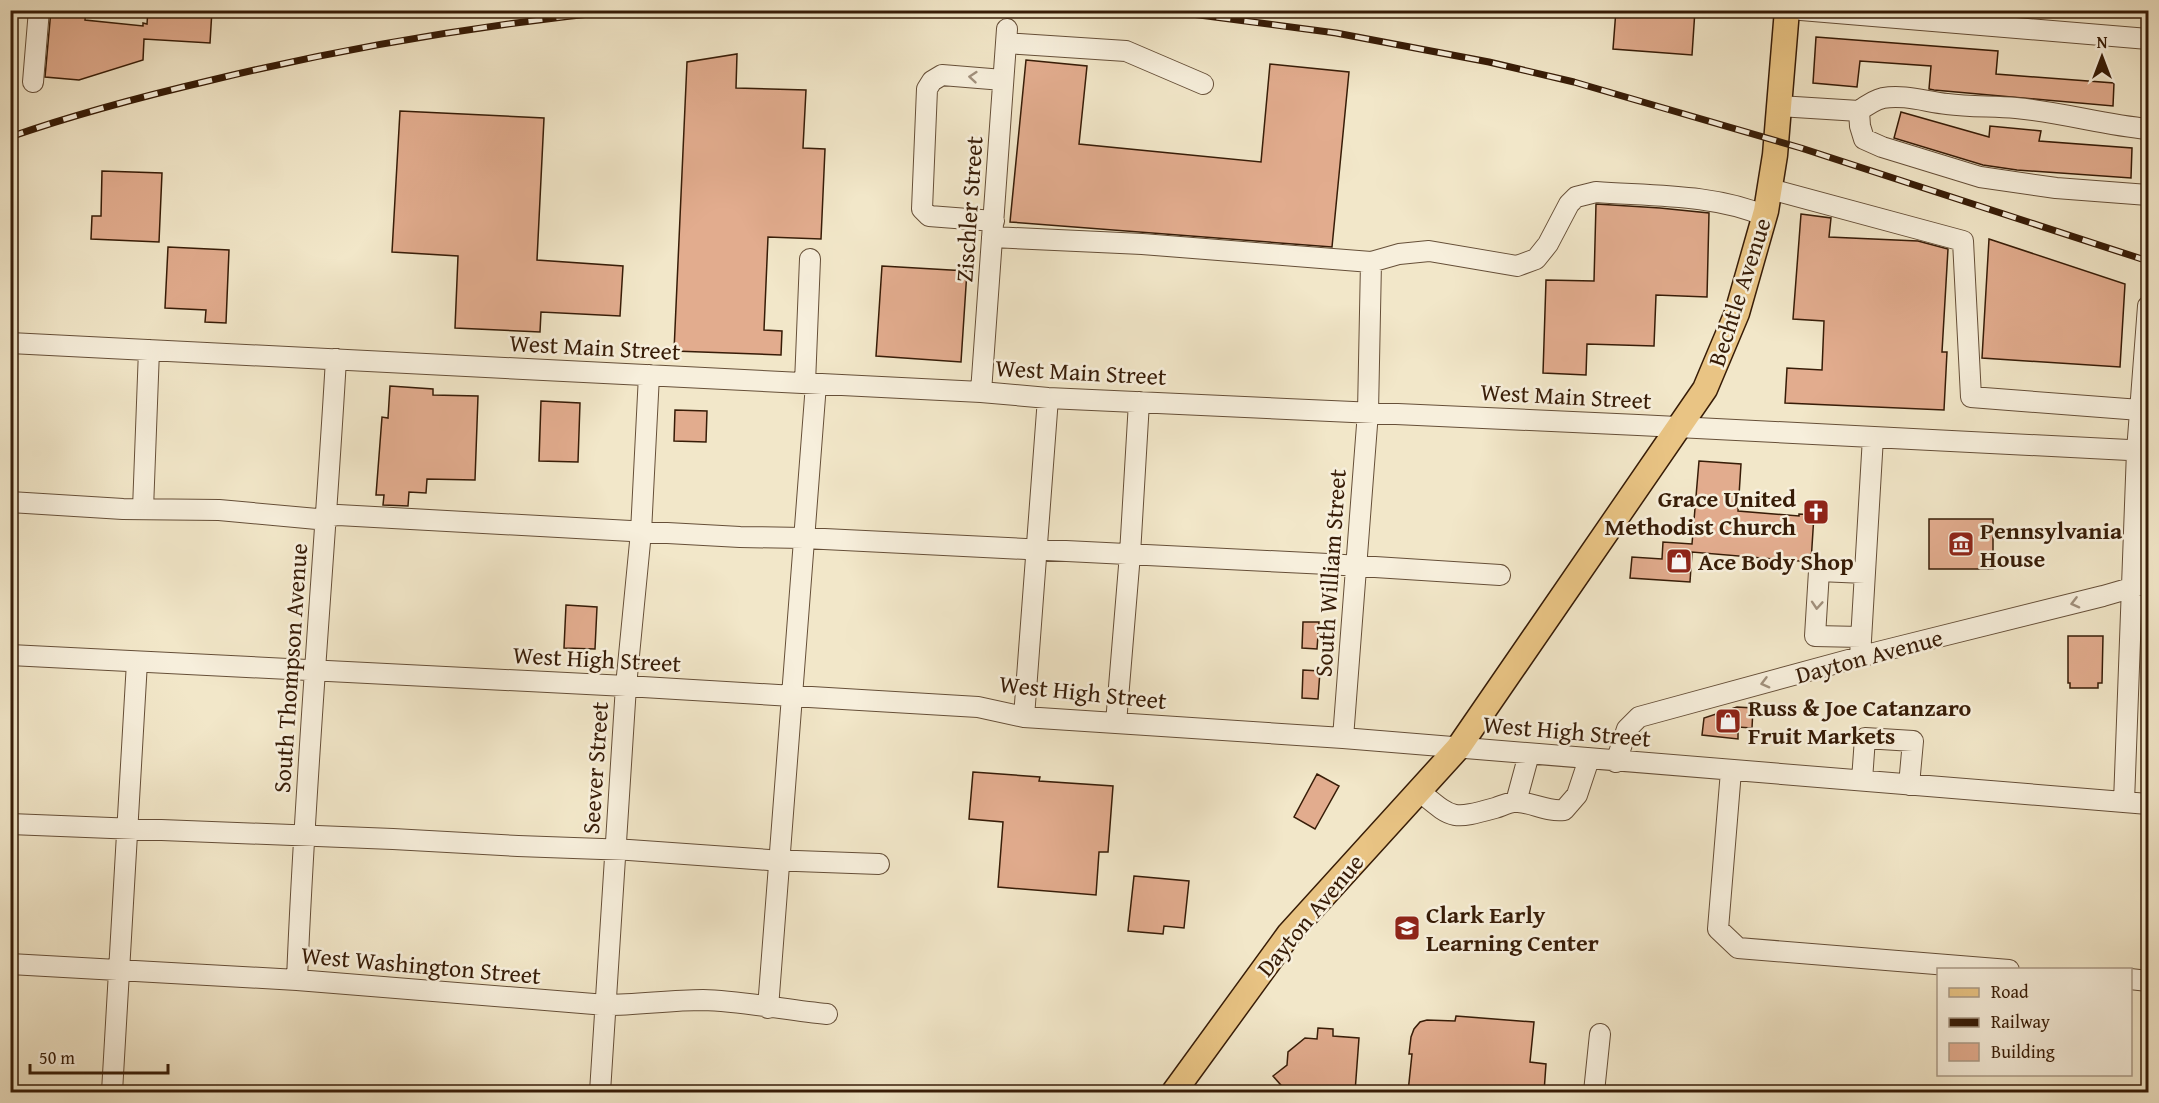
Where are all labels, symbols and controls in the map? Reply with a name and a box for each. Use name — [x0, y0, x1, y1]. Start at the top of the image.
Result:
north arrow — [2072, 27, 2132, 87]
text: N — [2097, 30, 2108, 54]
one-way arrow — [968, 71, 977, 84]
street label: Zischler Street — [946, 134, 992, 283]
street label: Bechtle Avenue — [1699, 213, 1779, 371]
street label: West Main Street — [509, 325, 682, 369]
street label: West Main Street — [995, 350, 1168, 394]
street label: West Main Street — [1480, 374, 1653, 418]
street label: South William Street — [1305, 467, 1355, 678]
place label: Grace United Methodist Church — [1605, 481, 1796, 544]
church icon: Grace United Methodist Church — [1801, 497, 1831, 527]
place label: Pennsylvania House — [1980, 513, 2123, 576]
museum icon: Pennsylvania House — [1946, 529, 1976, 559]
street label: South Thompson Avenue — [264, 542, 316, 794]
place label: Ace Body Shop — [1698, 544, 1854, 579]
shop icon: Ace Body Shop — [1664, 546, 1694, 576]
one-way arrow — [2071, 596, 2081, 609]
one-way arrow — [1811, 601, 1824, 610]
street label: Dayton Avenue — [1791, 620, 1947, 692]
street label: West High Street — [512, 637, 682, 681]
street label: West High Street — [998, 666, 1169, 718]
one-way arrow — [1760, 676, 1770, 688]
place label: Russ & Joe Catanzaro Fruit Markets — [1748, 690, 1972, 753]
street label: Seever Street — [573, 700, 617, 835]
street label: West High Street — [1482, 706, 1653, 756]
shop icon: Russ & Joe Catanzaro Fruit Markets — [1713, 706, 1743, 736]
street label: Dayton Avenue — [1248, 846, 1372, 984]
place label: Clark Early Learning Center — [1426, 897, 1599, 960]
school or university icon: Clark Early Learning Center — [1392, 913, 1422, 943]
street label: West Washington Street — [300, 937, 543, 993]
legend — [1937, 968, 2132, 1076]
text: Road — [1991, 978, 2029, 1005]
text: Railway — [1991, 1008, 2050, 1035]
scale bar — [30, 1037, 168, 1075]
text: Building — [1991, 1038, 2055, 1065]
text: 50 m — [39, 1044, 75, 1071]

